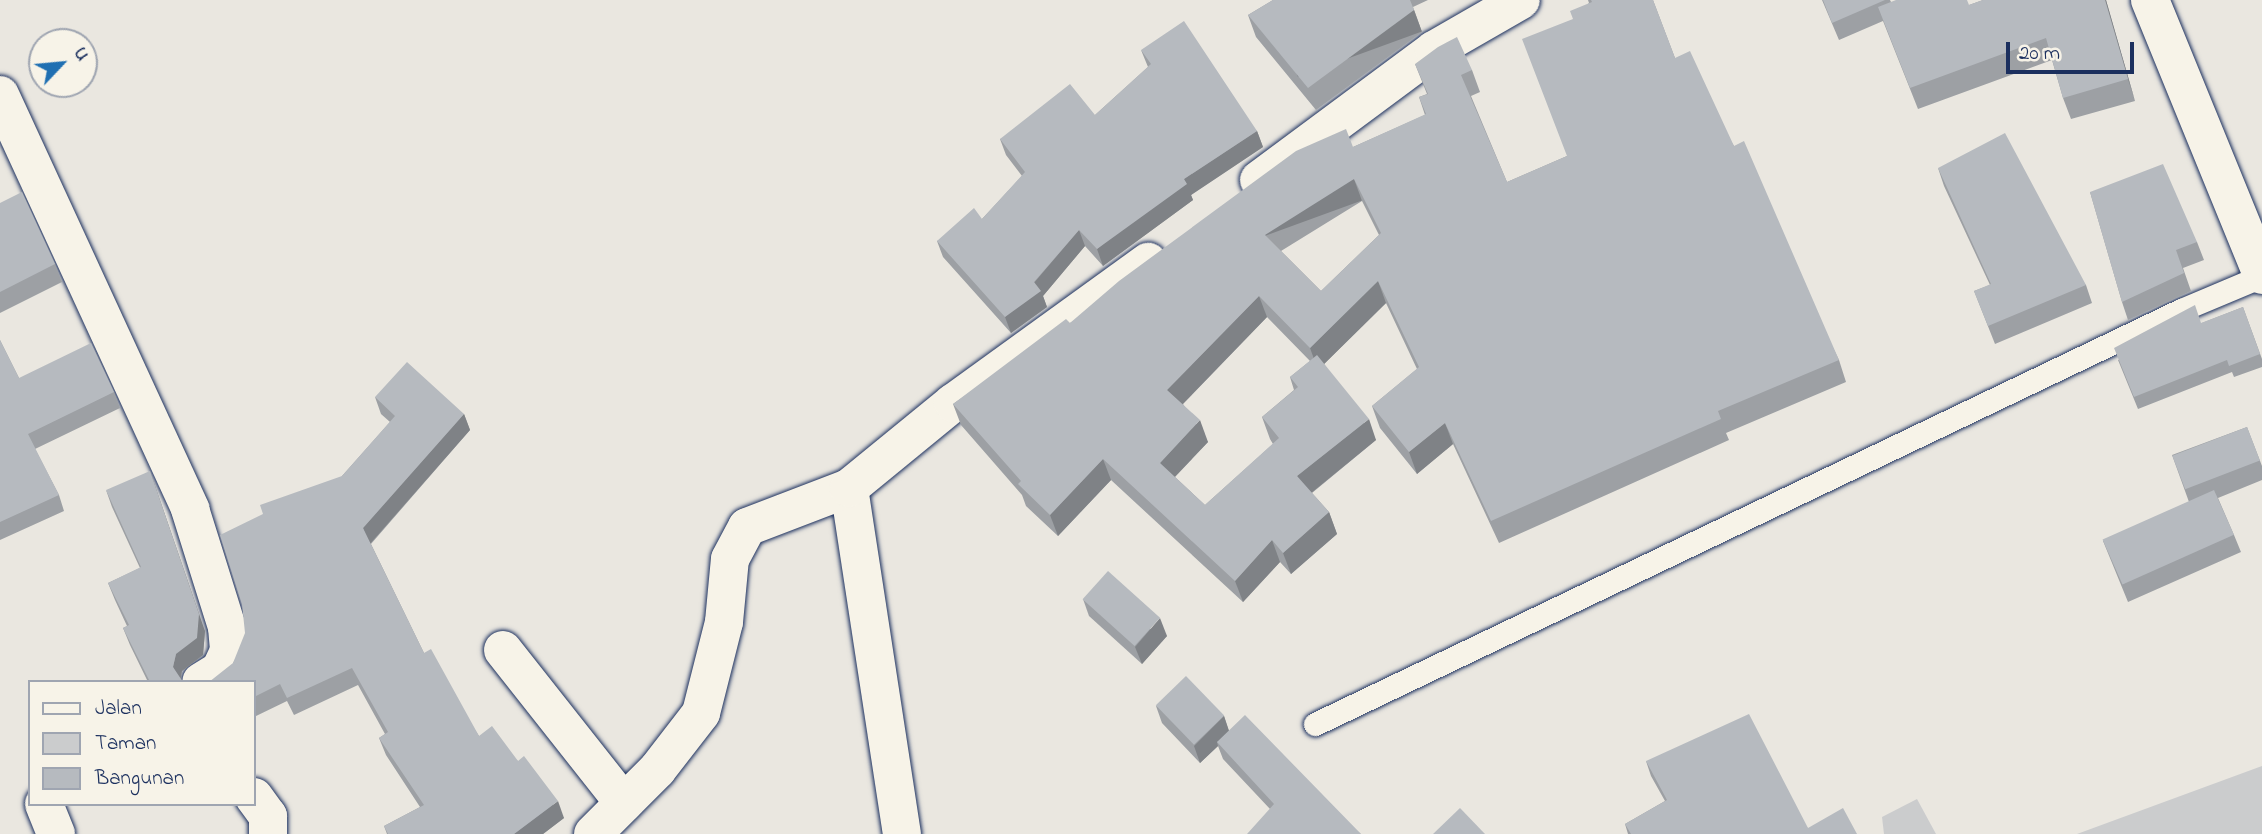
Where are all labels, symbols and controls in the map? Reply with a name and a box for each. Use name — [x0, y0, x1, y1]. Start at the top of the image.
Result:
north arrow — [28, 28, 98, 98]
scale bar — [2010, 28, 2138, 72]
text: 20 m — [2019, 39, 2060, 69]
text: U — [66, 43, 95, 66]
legend — [28, 680, 256, 806]
text: Jalan — [95, 694, 142, 724]
text: Taman — [95, 729, 156, 759]
text: Bangunan — [95, 764, 184, 794]

